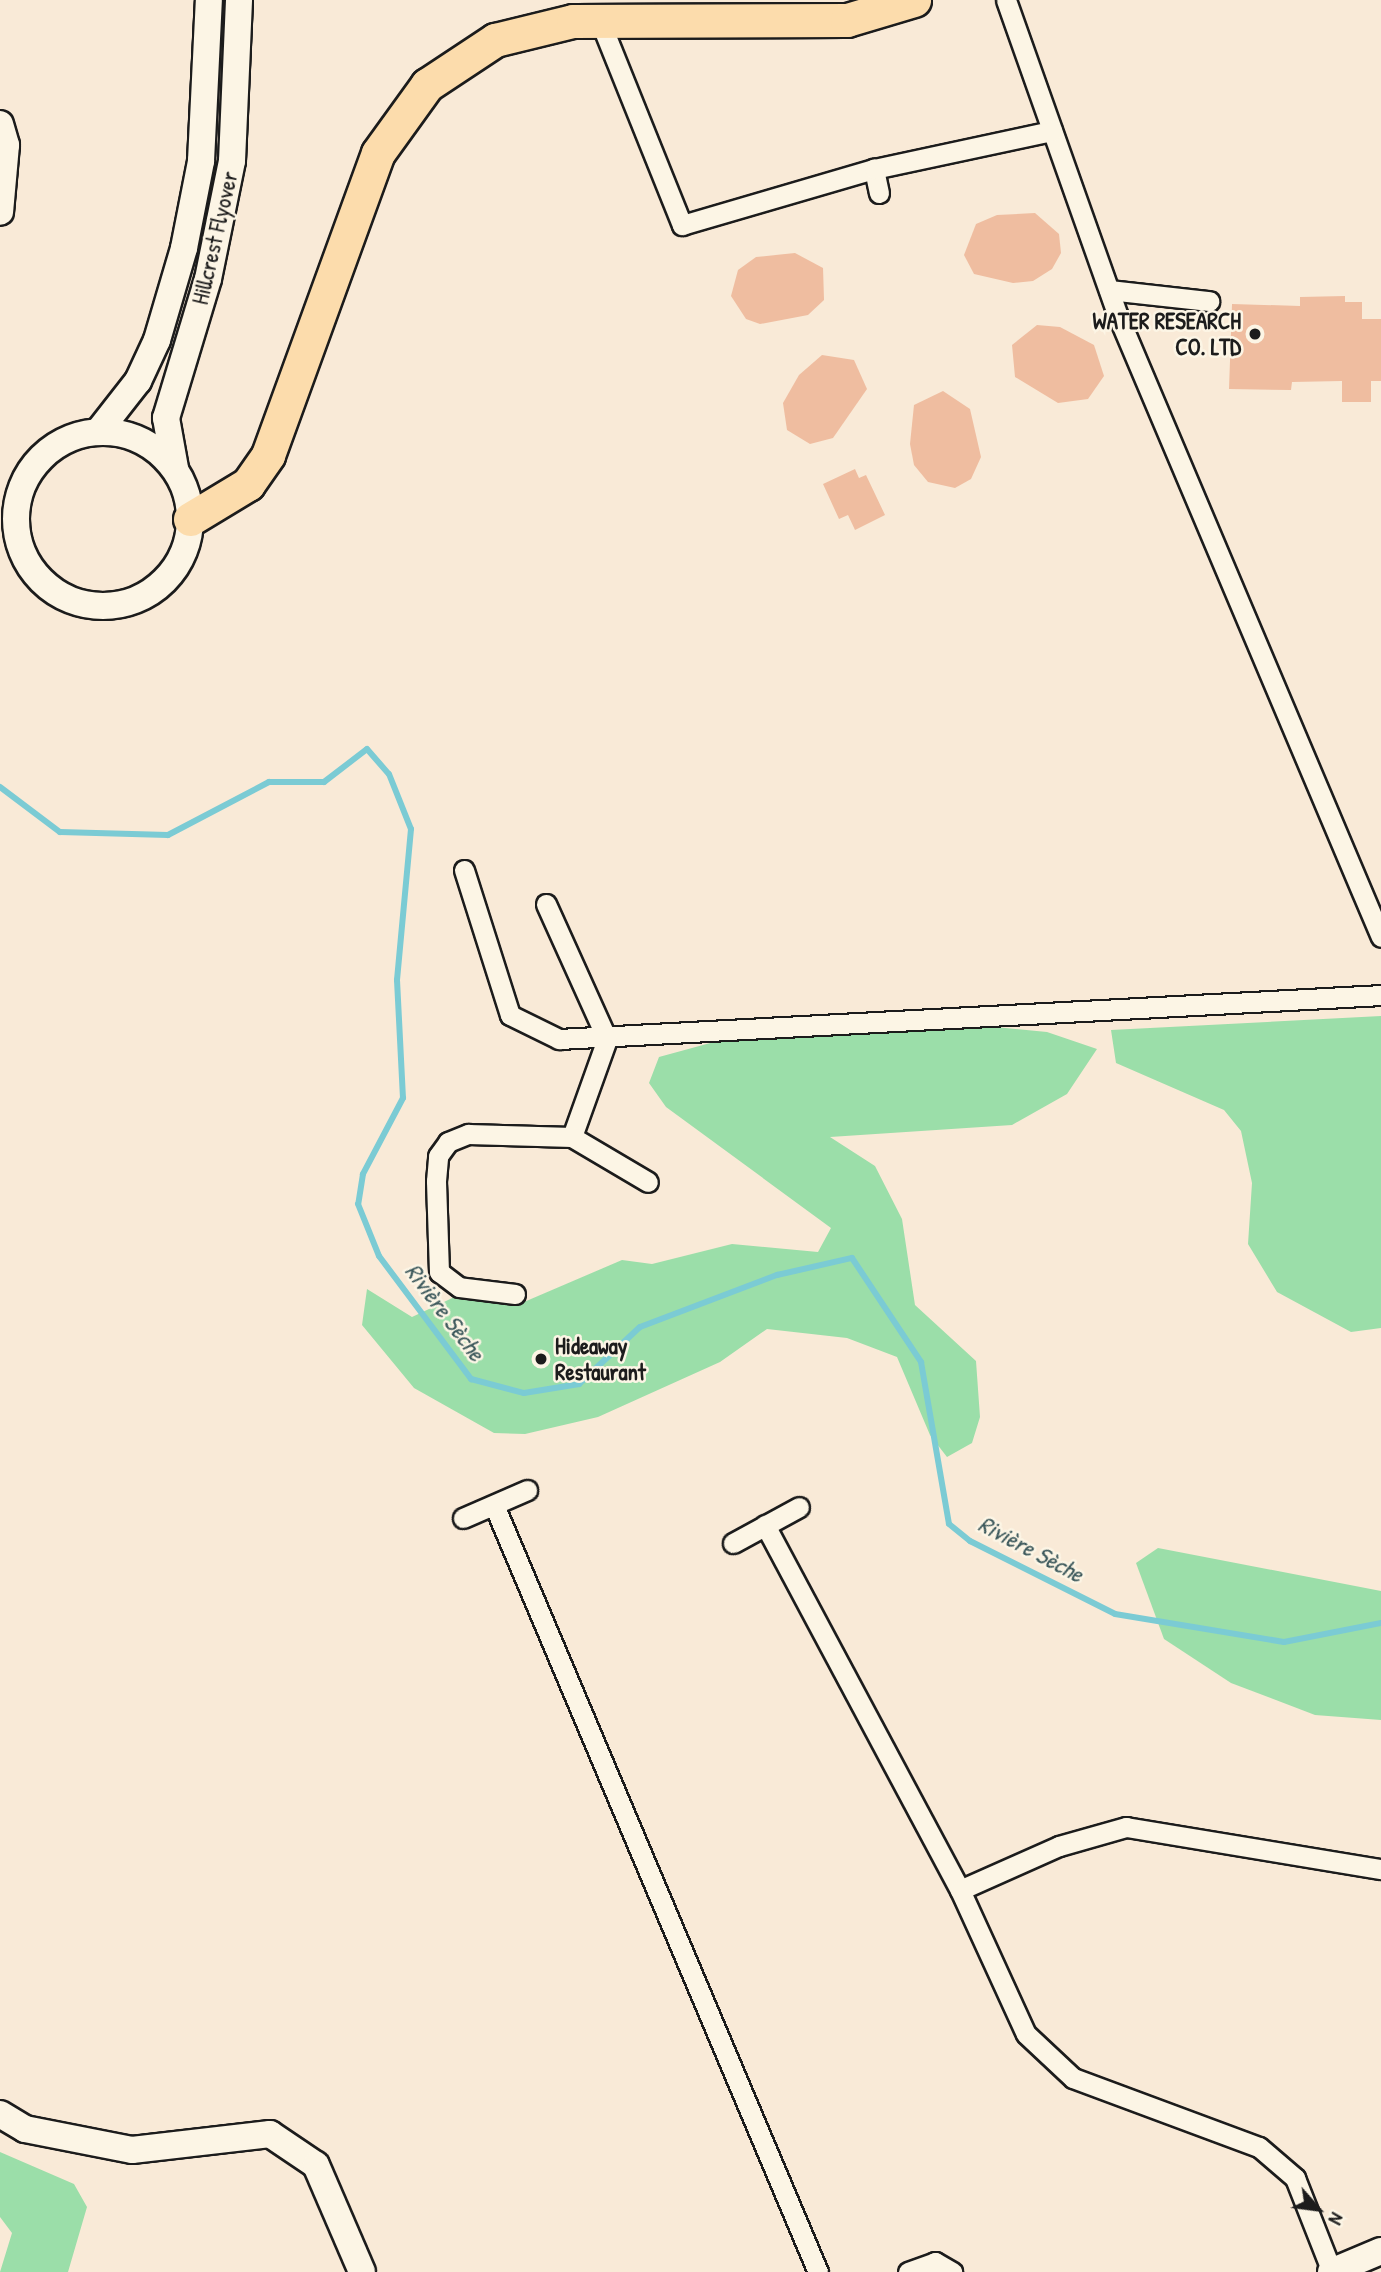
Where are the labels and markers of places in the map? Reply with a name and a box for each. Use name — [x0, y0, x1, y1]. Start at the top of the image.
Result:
place label: WATER RESEARCH CO. LTD — [1093, 307, 1241, 361]
marker: WATER RESEARCH CO. LTD — [1247, 326, 1263, 342]
place label: Hideaway Restaurant — [555, 1332, 646, 1386]
marker: Hideaway Restaurant — [533, 1351, 549, 1367]

